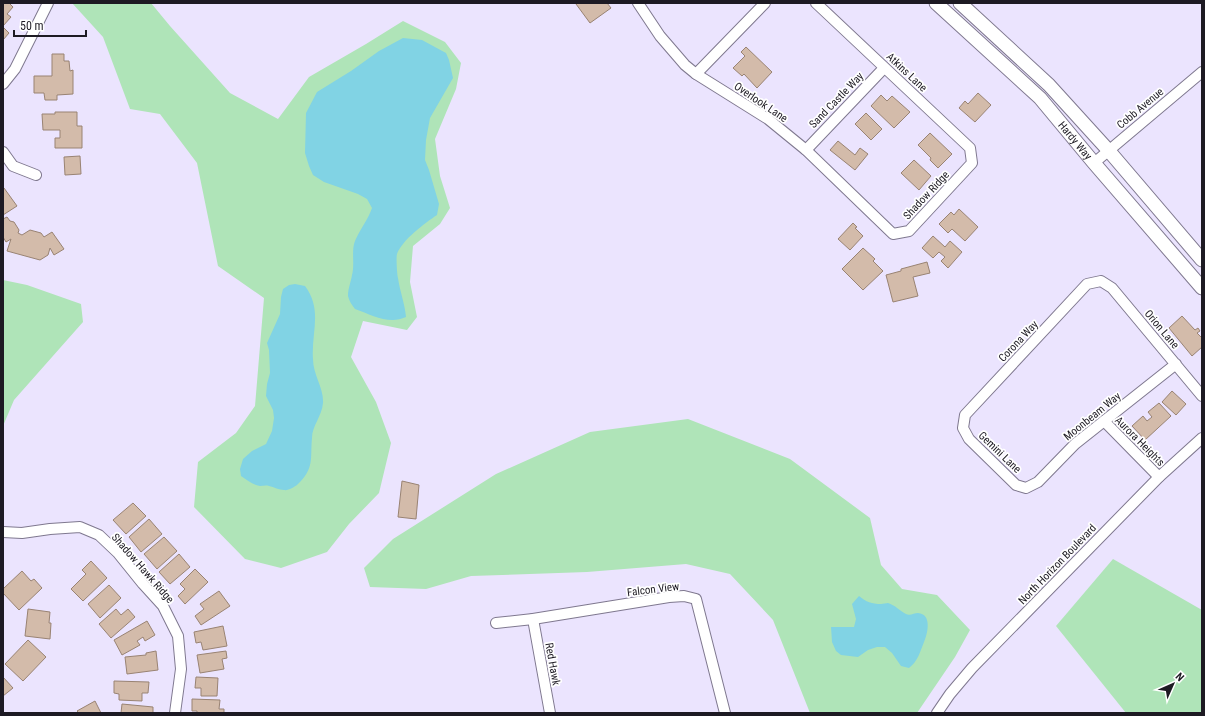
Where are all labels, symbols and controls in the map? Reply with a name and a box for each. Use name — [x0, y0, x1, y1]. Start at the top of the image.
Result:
scale bar — [14, 12, 86, 38]
text: 50 m — [20, 19, 44, 33]
street label: Atkins Lane — [884, 50, 930, 94]
street label: Sand Castle Way — [807, 70, 866, 131]
street label: Overlook Lane — [731, 80, 790, 125]
street label: Cobb Avenue — [1114, 85, 1166, 132]
street label: Hardy Way — [1055, 119, 1095, 163]
street label: Shadow Ridge — [901, 168, 952, 222]
street label: Orion Lane — [1142, 307, 1182, 351]
street label: Corona Way — [996, 318, 1041, 365]
street label: Moonbeam Way — [1061, 389, 1124, 443]
street label: Aurora Heights — [1112, 414, 1167, 469]
street label: Gemini Lane — [976, 429, 1024, 476]
street label: North Horizon Boulevard — [1016, 522, 1099, 607]
street label: Shadow Hawk Ridge — [109, 531, 176, 606]
street label: Falcon View — [626, 580, 680, 599]
street label: Red Hawk — [542, 642, 563, 687]
north arrow — [1153, 664, 1193, 704]
text: N — [1173, 670, 1187, 684]

